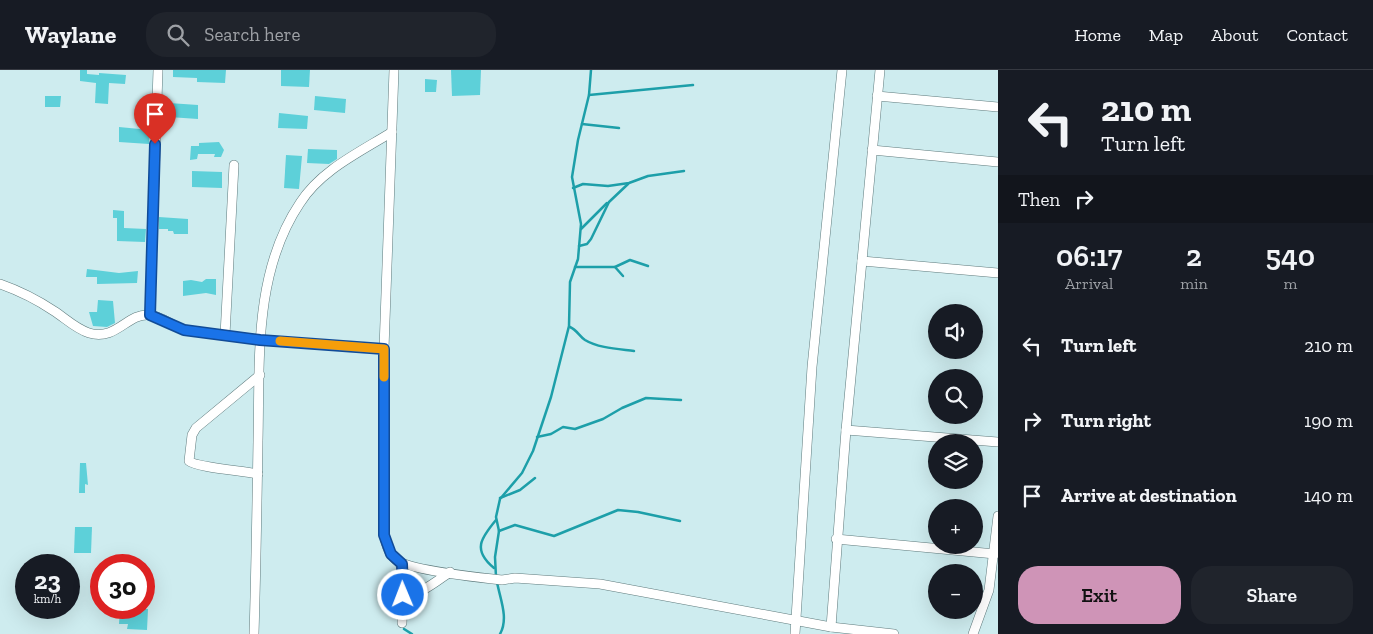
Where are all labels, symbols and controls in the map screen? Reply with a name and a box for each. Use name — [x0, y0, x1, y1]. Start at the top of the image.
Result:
search box — [146, 12, 496, 57]
text: Waylane — [25, 20, 116, 49]
icon: search — [164, 21, 192, 49]
text: Search here — [204, 23, 301, 46]
text: Home — [1074, 24, 1121, 46]
text: Map — [1149, 24, 1183, 46]
text: About — [1211, 24, 1258, 46]
text: Contact — [1286, 24, 1348, 46]
text: 210 m — [1101, 88, 1191, 130]
icon: left — [1018, 90, 1083, 155]
pin — [134, 93, 176, 144]
icon: arrive — [141, 100, 169, 128]
text: Turn left — [1101, 130, 1185, 157]
icon: right — [1070, 185, 1098, 213]
text: Then — [1018, 188, 1060, 211]
text: 06:17 — [1056, 238, 1122, 274]
text: 2 — [1186, 238, 1202, 274]
text: 540 — [1266, 238, 1315, 274]
text: Arrival — [1065, 274, 1113, 293]
text: min — [1180, 274, 1208, 293]
text: m — [1283, 274, 1297, 293]
map controls — [928, 304, 983, 619]
button: sound — [928, 304, 983, 359]
icon: left — [1018, 332, 1046, 360]
text: Turn left — [1061, 334, 1136, 357]
text: 210 m — [1304, 334, 1353, 357]
button: search — [928, 369, 983, 424]
icon: right — [1018, 407, 1046, 435]
text: Turn right — [1061, 409, 1151, 432]
text: 190 m — [1304, 409, 1353, 432]
button: layers — [928, 434, 983, 489]
icon: arrive — [1018, 482, 1046, 510]
text: Arrive at destination — [1061, 484, 1237, 507]
text: 140 m — [1304, 484, 1353, 507]
button: + — [928, 499, 983, 554]
speed limit sign: 30 — [90, 554, 155, 619]
button: − — [928, 564, 983, 619]
text: 23 — [34, 565, 61, 595]
button: Exit — [1018, 566, 1181, 624]
button: Share — [1191, 566, 1353, 624]
position arrow — [376, 568, 428, 620]
text: km/h — [34, 592, 61, 606]

